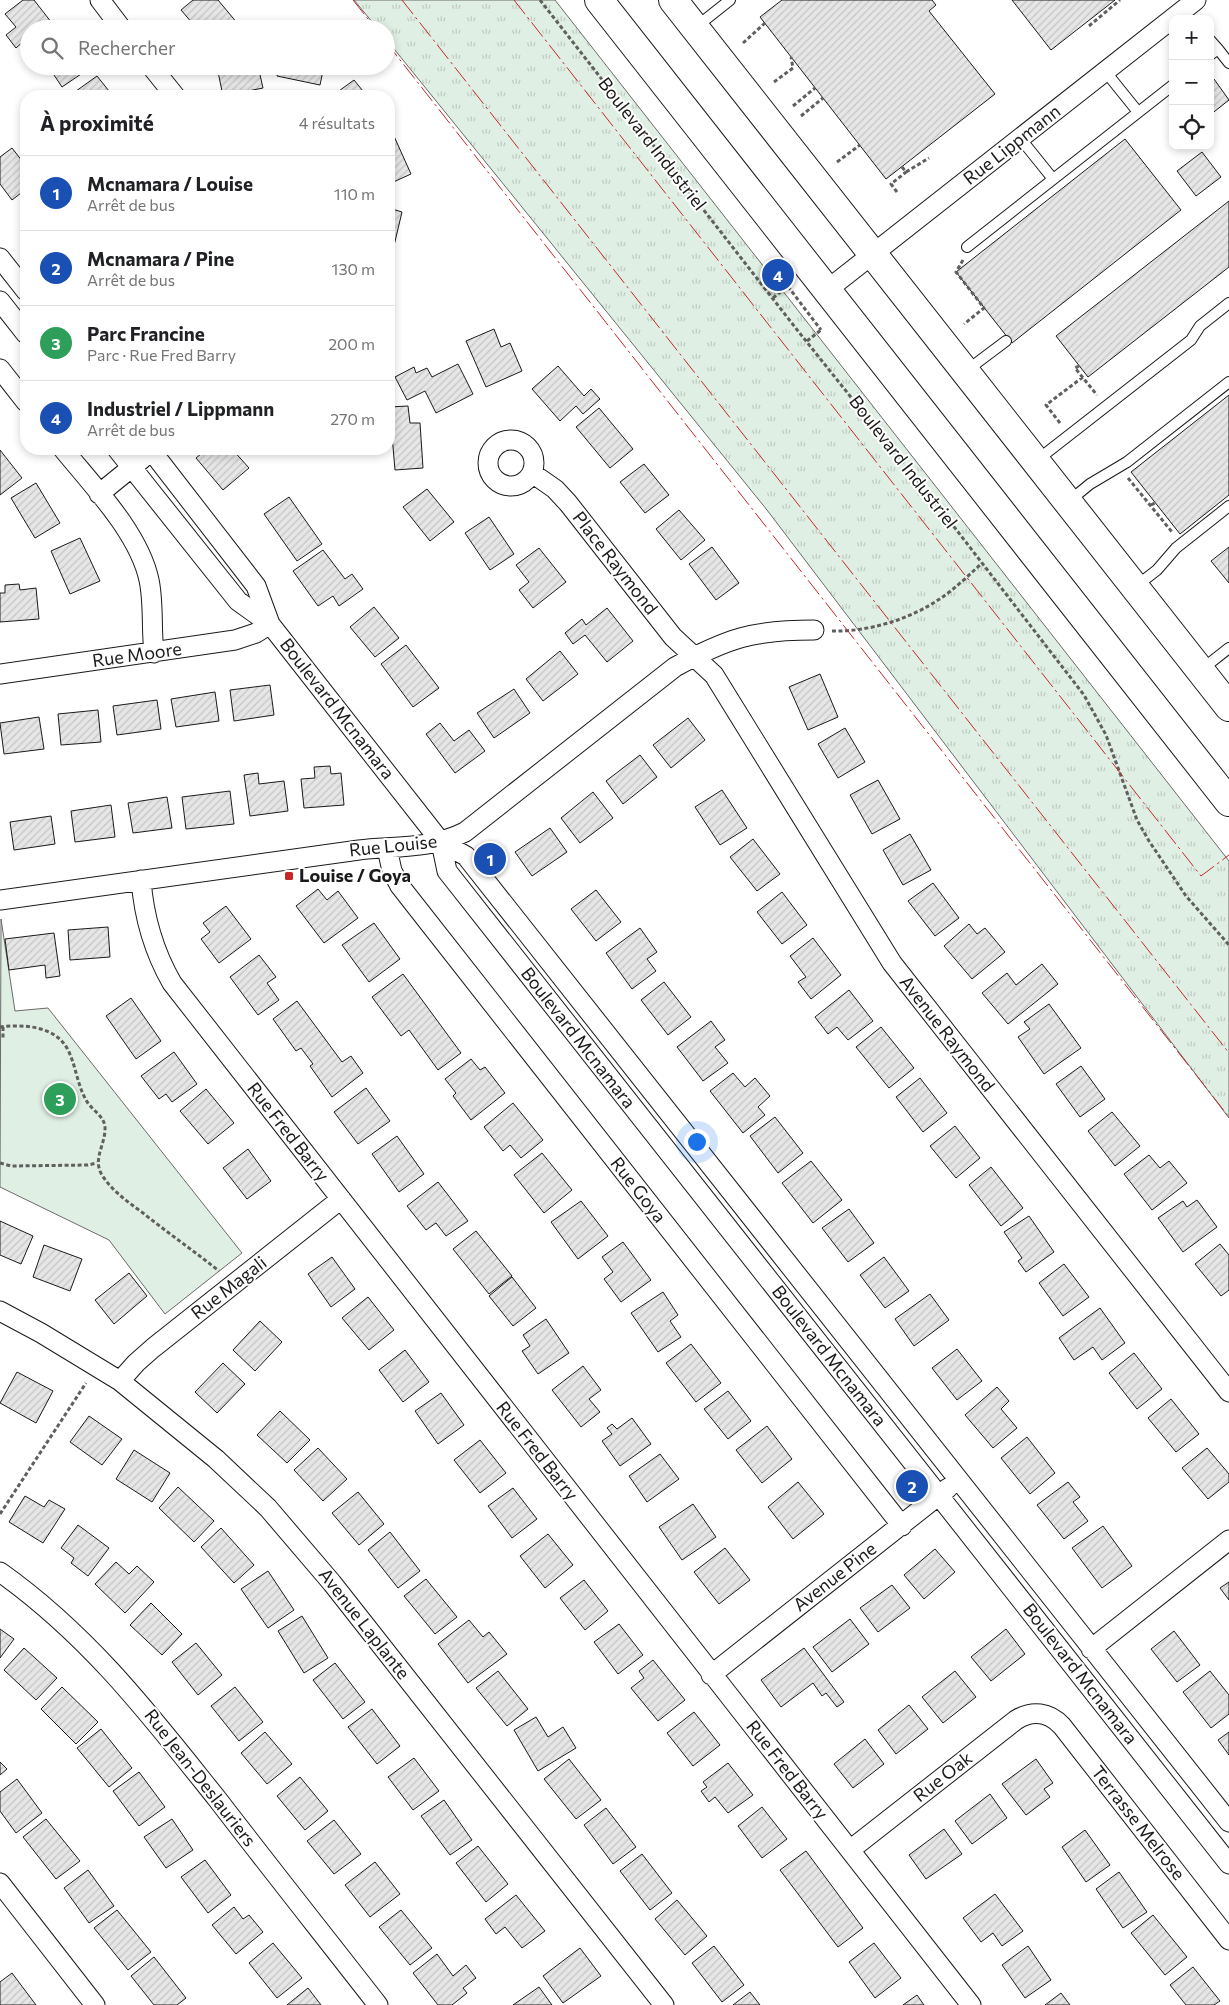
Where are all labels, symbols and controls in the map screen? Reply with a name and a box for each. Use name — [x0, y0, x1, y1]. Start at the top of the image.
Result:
map controls — [1169, 15, 1214, 150]
button: + — [1169, 15, 1214, 60]
search box — [20, 20, 395, 75]
icon: search — [38, 34, 66, 62]
text: Rechercher — [78, 36, 176, 59]
button: − — [1169, 60, 1214, 105]
street label: Boulevard Industriel — [594, 73, 712, 214]
street label: Rue Lippmann — [959, 100, 1064, 189]
button: locate — [1169, 105, 1214, 150]
text: À proximité — [40, 110, 154, 135]
text: 4 résultats — [299, 113, 375, 132]
text: Mcnamara / Louise — [87, 172, 253, 195]
text: 1 — [52, 184, 60, 203]
text: 110 m — [334, 184, 375, 203]
text: Arrêt de bus — [87, 195, 175, 214]
text: Mcnamara / Pine — [87, 247, 234, 270]
pin: 4 — [762, 256, 794, 294]
text: 2 — [51, 259, 61, 278]
text: 130 m — [332, 259, 375, 278]
text: Arrêt de bus — [87, 270, 175, 289]
text: Parc Francine — [87, 322, 205, 345]
text: 3 — [51, 334, 61, 353]
text: 200 m — [328, 334, 375, 353]
text: Parc · Rue Fred Barry — [87, 345, 236, 364]
street label: Boulevard Industriel — [845, 391, 963, 532]
text: Industriel / Lippmann — [87, 397, 274, 420]
text: 4 — [51, 409, 61, 428]
text: 270 m — [330, 409, 375, 428]
text: Arrêt de bus — [87, 420, 175, 439]
street label: Place Raymond — [569, 506, 663, 618]
street label: Boulevard Mcnamara — [276, 634, 400, 783]
street label: Rue Moore — [91, 637, 183, 671]
street label: Rue Louise — [348, 829, 438, 861]
pin: 1 — [474, 840, 506, 878]
place label: Louise / Goya — [299, 864, 411, 886]
marker: Louise / Goya — [283, 870, 295, 882]
street label: Boulevard Mcnamara — [517, 963, 641, 1112]
street label: Avenue Raymond — [896, 971, 1000, 1096]
street label: Rue Fred Barry — [243, 1077, 334, 1185]
pin: 3 — [44, 1080, 76, 1118]
your location — [684, 1129, 710, 1155]
street label: Rue Goya — [606, 1152, 671, 1227]
street label: Rue Magali — [186, 1251, 270, 1323]
street label: Boulevard Mcnamara — [768, 1281, 892, 1430]
street label: Rue Fred Barry — [492, 1396, 583, 1504]
pin: 2 — [896, 1467, 928, 1505]
street label: Avenue Pine — [789, 1537, 880, 1615]
street label: Avenue Laplante — [315, 1563, 415, 1683]
street label: Boulevard Mcnamara — [1019, 1599, 1143, 1748]
street label: Rue Jean-Deslauriers — [140, 1704, 261, 1851]
street label: Rue Fred Barry — [742, 1715, 833, 1823]
street label: Rue Oak — [908, 1746, 976, 1806]
street label: Terrasse Melrose — [1087, 1761, 1190, 1884]

